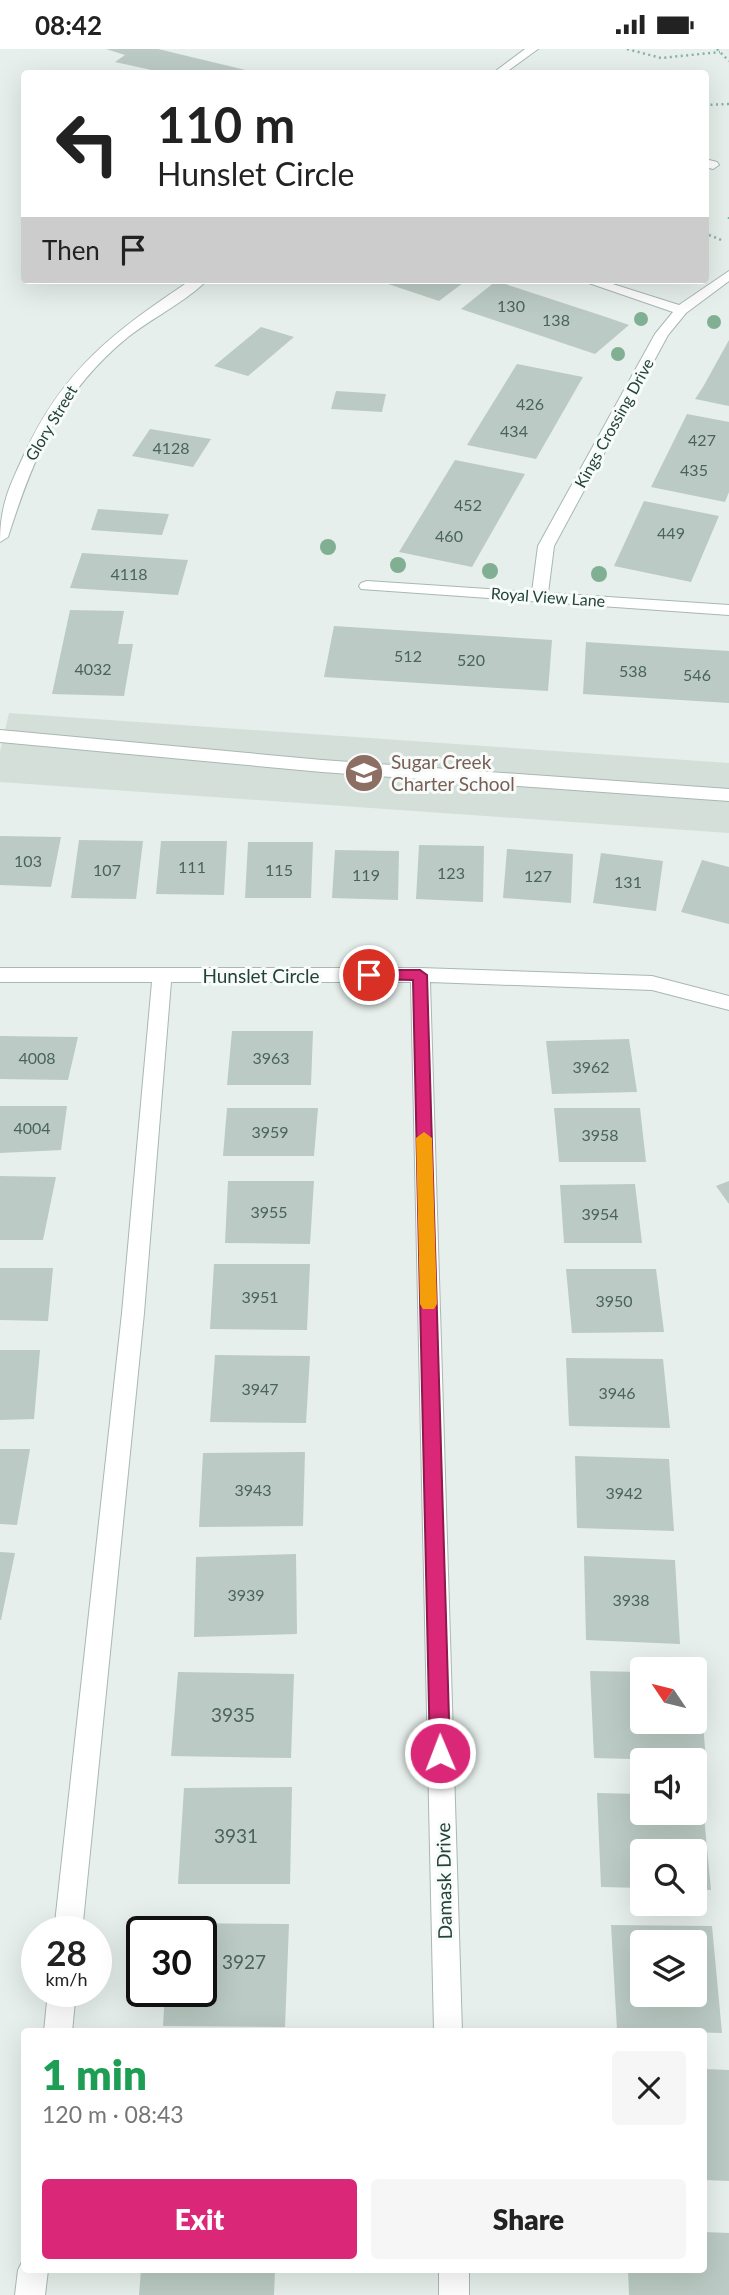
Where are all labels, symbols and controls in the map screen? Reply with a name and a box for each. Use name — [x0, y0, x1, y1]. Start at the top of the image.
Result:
text: 08:42 — [35, 9, 102, 41]
text: 110 m — [157, 95, 295, 153]
icon: left — [42, 98, 133, 189]
text: Hunslet Circle — [157, 154, 354, 193]
icon: arrive — [114, 231, 152, 269]
text: Then — [42, 234, 100, 266]
house number: 130 — [497, 296, 525, 315]
house number: 138 — [542, 310, 570, 329]
street label: Kings Crossing Drive — [570, 355, 657, 491]
street label: Glory Street — [21, 381, 81, 464]
house number: 426 — [516, 394, 544, 413]
house number: 434 — [500, 421, 528, 440]
house number: 427 — [688, 430, 716, 449]
house number: 4128 — [152, 438, 190, 457]
house number: 435 — [680, 460, 708, 479]
house number: 452 — [454, 495, 482, 514]
house number: 449 — [657, 523, 685, 542]
house number: 460 — [435, 526, 463, 545]
house number: 4118 — [110, 564, 148, 583]
street label: Royal View Lane — [490, 583, 606, 610]
house number: 512 — [394, 646, 422, 665]
house number: 520 — [457, 650, 485, 669]
house number: 4032 — [74, 659, 112, 678]
house number: 538 — [619, 661, 647, 680]
house number: 546 — [683, 665, 711, 684]
place label: Sugar Creek Charter School — [391, 750, 515, 795]
school or university icon: Sugar Creek Charter School — [343, 752, 385, 794]
house number: 103 — [14, 851, 42, 870]
house number: 111 — [178, 857, 206, 876]
house number: 107 — [93, 860, 121, 879]
house number: 115 — [265, 860, 293, 879]
house number: 123 — [437, 863, 465, 882]
house number: 119 — [352, 865, 380, 884]
house number: 127 — [524, 866, 552, 885]
house number: 131 — [614, 872, 642, 891]
pin — [339, 945, 399, 1005]
icon: arrive — [350, 956, 388, 994]
street label: Hunslet Circle — [202, 964, 320, 987]
house number: 4008 — [18, 1048, 56, 1067]
house number: 3963 — [252, 1048, 290, 1067]
house number: 3962 — [572, 1057, 610, 1076]
house number: 4004 — [13, 1118, 51, 1137]
house number: 3959 — [251, 1122, 289, 1141]
house number: 3958 — [581, 1125, 619, 1144]
house number: 3955 — [250, 1202, 288, 1221]
house number: 3954 — [581, 1204, 619, 1223]
house number: 3951 — [241, 1287, 279, 1306]
house number: 3950 — [595, 1291, 633, 1310]
house number: 3947 — [241, 1379, 279, 1398]
house number: 3946 — [598, 1383, 636, 1402]
house number: 3943 — [234, 1480, 272, 1499]
house number: 3942 — [605, 1483, 643, 1502]
house number: 3939 — [227, 1585, 265, 1604]
house number: 3938 — [612, 1590, 650, 1609]
north arrow — [630, 1657, 707, 1734]
map controls — [630, 1657, 707, 2007]
house number: 3935 — [211, 1703, 255, 1726]
position arrow — [403, 1716, 477, 1790]
button: sound — [630, 1748, 707, 1825]
street label: Damask Drive — [431, 1822, 456, 1940]
house number: 3931 — [214, 1824, 258, 1847]
button: search — [630, 1839, 707, 1916]
speed limit sign: 30 — [126, 1916, 217, 2007]
button: layers — [630, 1930, 707, 2007]
text: 28 — [46, 1931, 87, 1973]
house number: 3927 — [222, 1950, 266, 1973]
text: km/h — [45, 1968, 88, 1990]
text: 1 min — [42, 2049, 147, 2099]
button: close — [612, 2051, 686, 2125]
text: 120 m · 08:43 — [42, 2100, 184, 2128]
button: Exit — [42, 2179, 357, 2259]
button: Share — [371, 2179, 686, 2259]

